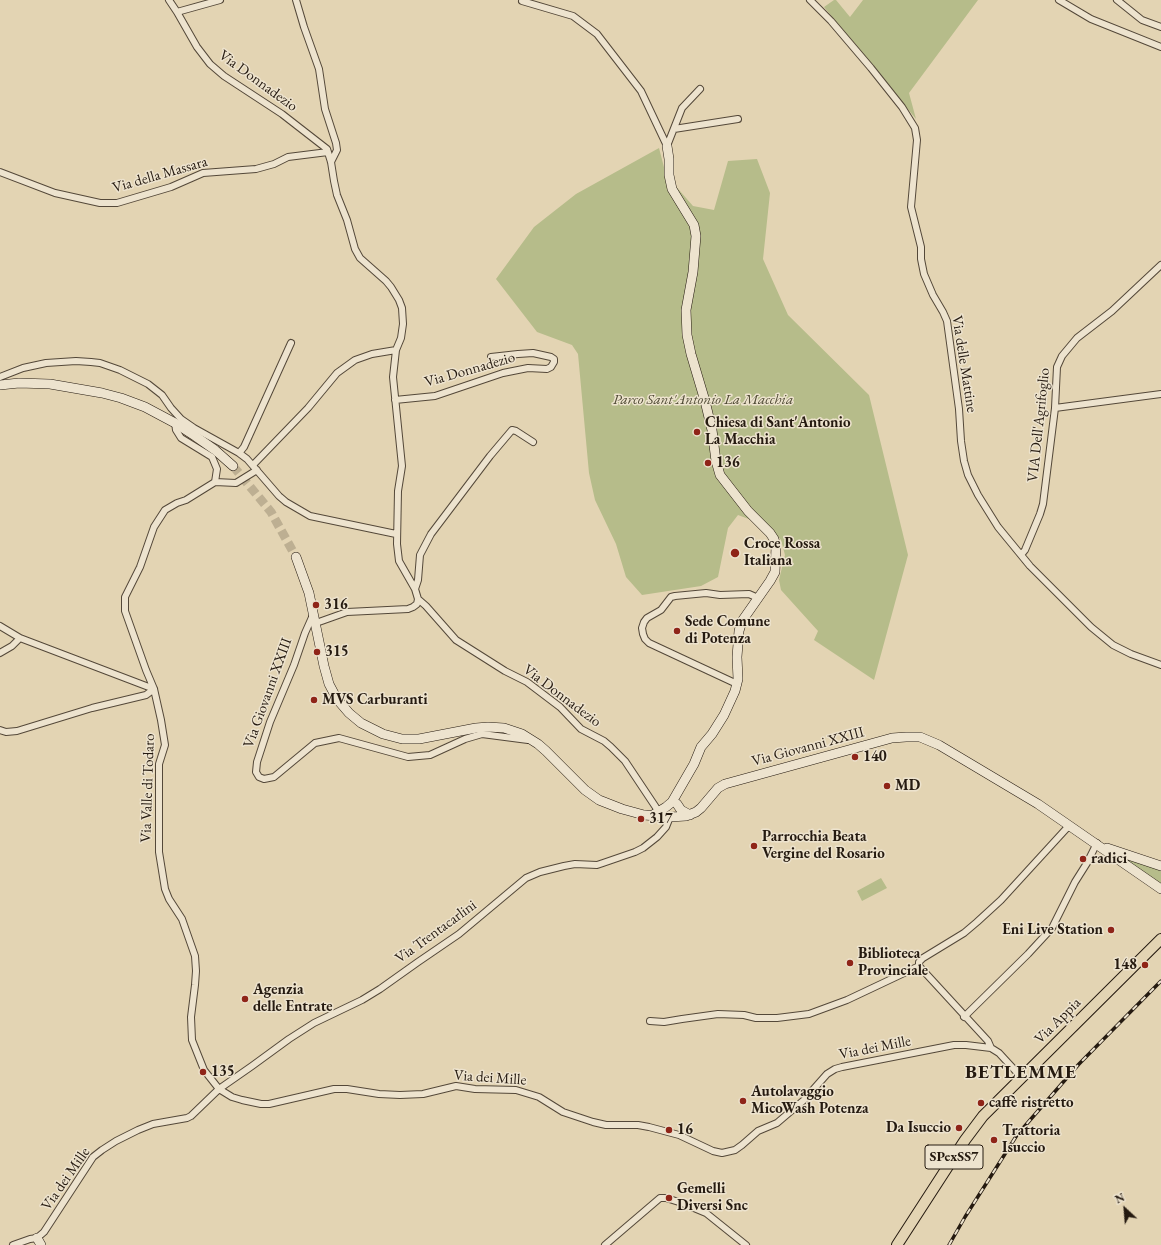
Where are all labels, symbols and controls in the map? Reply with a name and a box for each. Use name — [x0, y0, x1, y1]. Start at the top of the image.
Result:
street label: Via Donnadezio — [215, 46, 301, 116]
street label: Via della Massara — [110, 153, 210, 197]
street label: Via delle Mattine — [947, 314, 981, 414]
street label: Via Donnadezio — [423, 349, 517, 391]
street label: VIA Dell'Agrifoglio — [1024, 367, 1054, 483]
park label: Parco Sant'Antonio La Macchia — [613, 391, 793, 409]
place label: Chiesa di Sant'Antonio La Macchia — [705, 414, 851, 449]
marker: Chiesa di Sant'Antonio La Macchia — [692, 427, 702, 437]
place label: 136 — [716, 454, 740, 472]
marker: 136 — [703, 458, 713, 468]
place label: Croce Rossa Italiana — [744, 535, 820, 570]
marker: Croce Rossa Italiana — [729, 547, 741, 559]
place label: 316 — [324, 596, 348, 614]
marker: 316 — [311, 600, 321, 610]
place label: Sede Comune di Potenza — [685, 613, 770, 648]
marker: Sede Comune di Potenza — [672, 626, 682, 636]
street label: Via Giovanni XXIII — [240, 636, 296, 750]
place label: 315 — [325, 643, 349, 661]
marker: 315 — [312, 647, 322, 657]
street label: Via Donnadezio — [519, 661, 605, 731]
place label: MVS Carburanti — [322, 691, 428, 709]
marker: MVS Carburanti — [309, 695, 319, 705]
street label: Via Giovanni XXIII — [750, 723, 866, 771]
street label: Via Valle di Todaro — [137, 733, 159, 843]
place label: 140 — [863, 748, 887, 766]
marker: 140 — [850, 752, 860, 762]
place label: MD — [895, 777, 920, 795]
marker: MD — [882, 781, 892, 791]
place label: 317 — [649, 810, 673, 828]
marker: 317 — [636, 814, 646, 824]
place label: Parrocchia Beata Vergine del Rosario — [762, 828, 885, 863]
marker: Parrocchia Beata Vergine del Rosario — [749, 841, 759, 851]
place label: radici — [1091, 850, 1127, 868]
marker: radici — [1078, 854, 1088, 864]
street label: Via Trentacarlini — [392, 896, 480, 968]
place label: Eni Live Station — [1002, 921, 1103, 939]
marker: Eni Live Station — [1106, 925, 1116, 935]
place label: Biblioteca Provinciale — [858, 945, 928, 980]
place label: 148 — [1113, 956, 1137, 974]
marker: Biblioteca Provinciale — [845, 958, 855, 968]
marker: 148 — [1140, 960, 1150, 970]
place label: Agenzia delle Entrate — [253, 981, 333, 1016]
marker: Agenzia delle Entrate — [240, 994, 250, 1004]
street label: Via Appia — [1031, 994, 1085, 1048]
street label: Via dei Mille — [838, 1032, 912, 1064]
district label: BETLEMME — [965, 1062, 1077, 1084]
place label: 135 — [211, 1063, 235, 1081]
street label: Via dei Mille — [453, 1066, 527, 1090]
marker: 135 — [198, 1067, 208, 1077]
place label: Autolavaggio MicoWash Potenza — [751, 1083, 869, 1118]
place label: caffè ristretto — [989, 1094, 1074, 1112]
marker: Autolavaggio MicoWash Potenza — [738, 1096, 748, 1106]
marker: caffè ristretto — [976, 1098, 986, 1108]
place label: Da Isuccio — [886, 1119, 951, 1137]
place label: 16 — [677, 1121, 693, 1139]
place label: Trattoria Isuccio — [1002, 1122, 1060, 1157]
marker: Da Isuccio — [954, 1123, 964, 1133]
marker: 16 — [664, 1125, 674, 1135]
marker: Trattoria Isuccio — [989, 1135, 999, 1145]
street label: Via dei Mille — [38, 1144, 94, 1214]
road number: SPexSS7 — [925, 1145, 983, 1169]
place label: Gemelli Diversi Snc — [677, 1180, 748, 1215]
north arrow — [1105, 1189, 1145, 1229]
text: N — [1113, 1190, 1127, 1206]
marker: Gemelli Diversi Snc — [664, 1193, 674, 1203]

